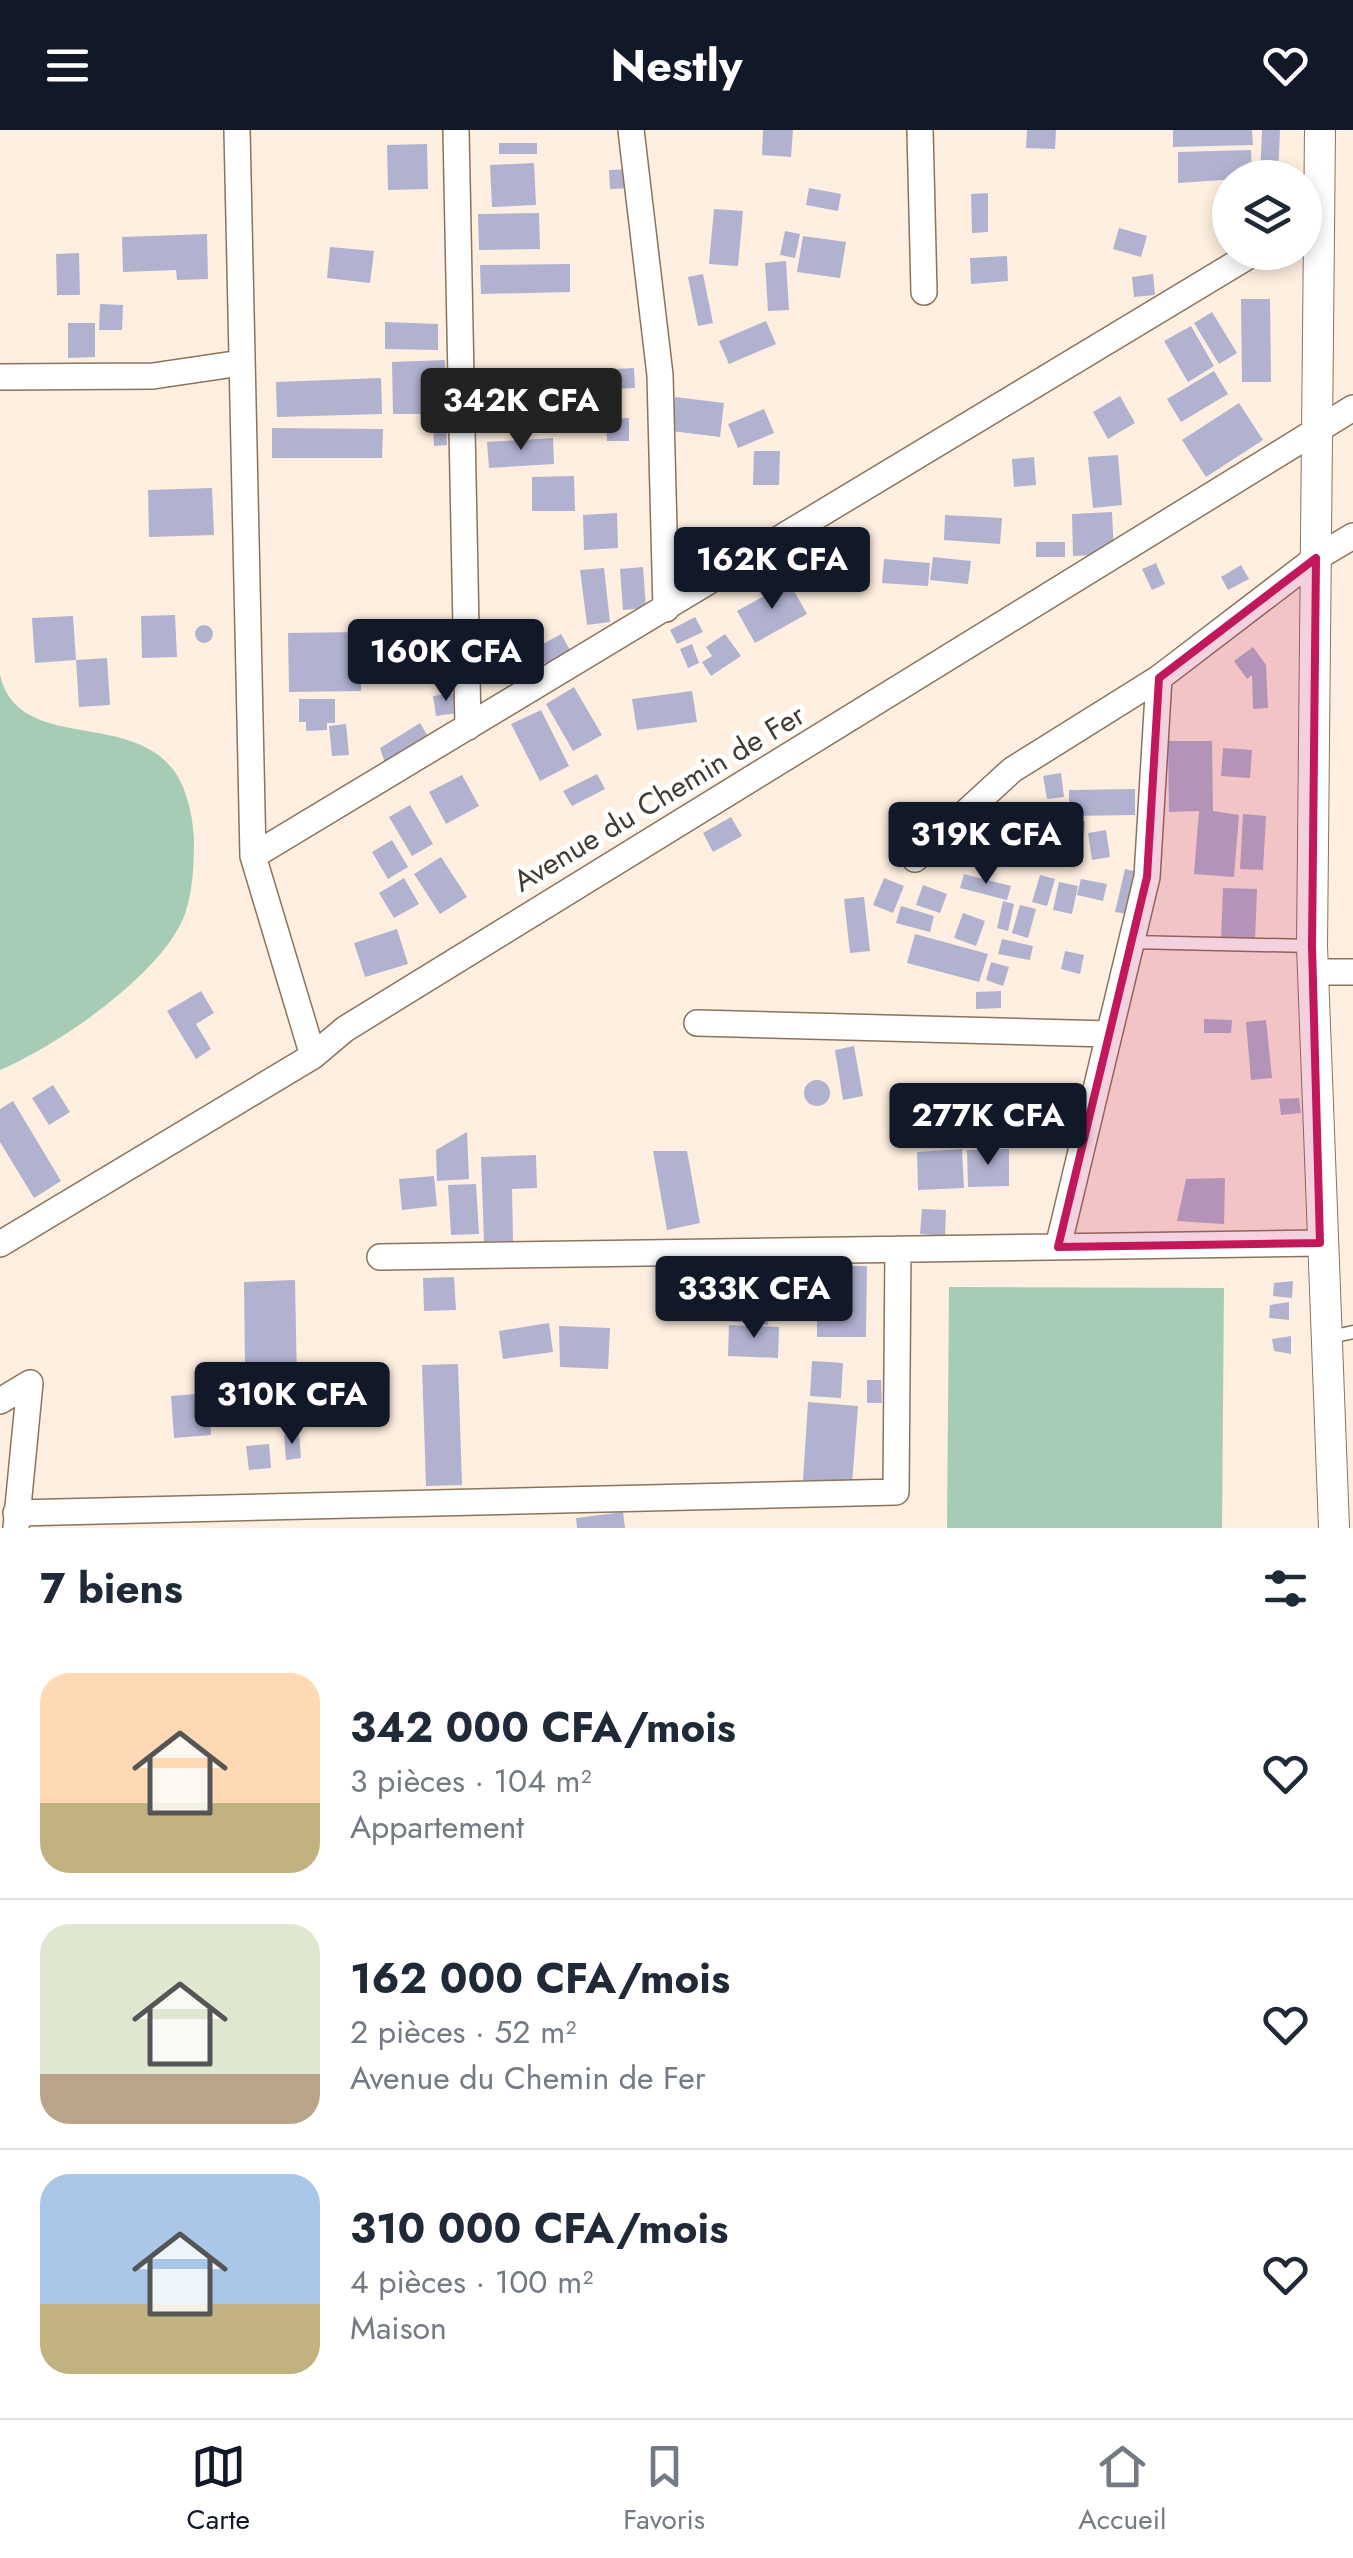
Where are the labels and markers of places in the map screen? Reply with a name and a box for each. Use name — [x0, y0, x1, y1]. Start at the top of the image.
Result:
pin: 342K CFA — [418, 368, 624, 453]
pin: 162K CFA — [669, 527, 875, 612]
pin: 160K CFA — [343, 619, 549, 704]
pin: 319K CFA — [883, 802, 1089, 887]
pin: 277K CFA — [885, 1083, 1091, 1168]
pin: 333K CFA — [651, 1256, 857, 1341]
pin: 310K CFA — [189, 1362, 395, 1447]

